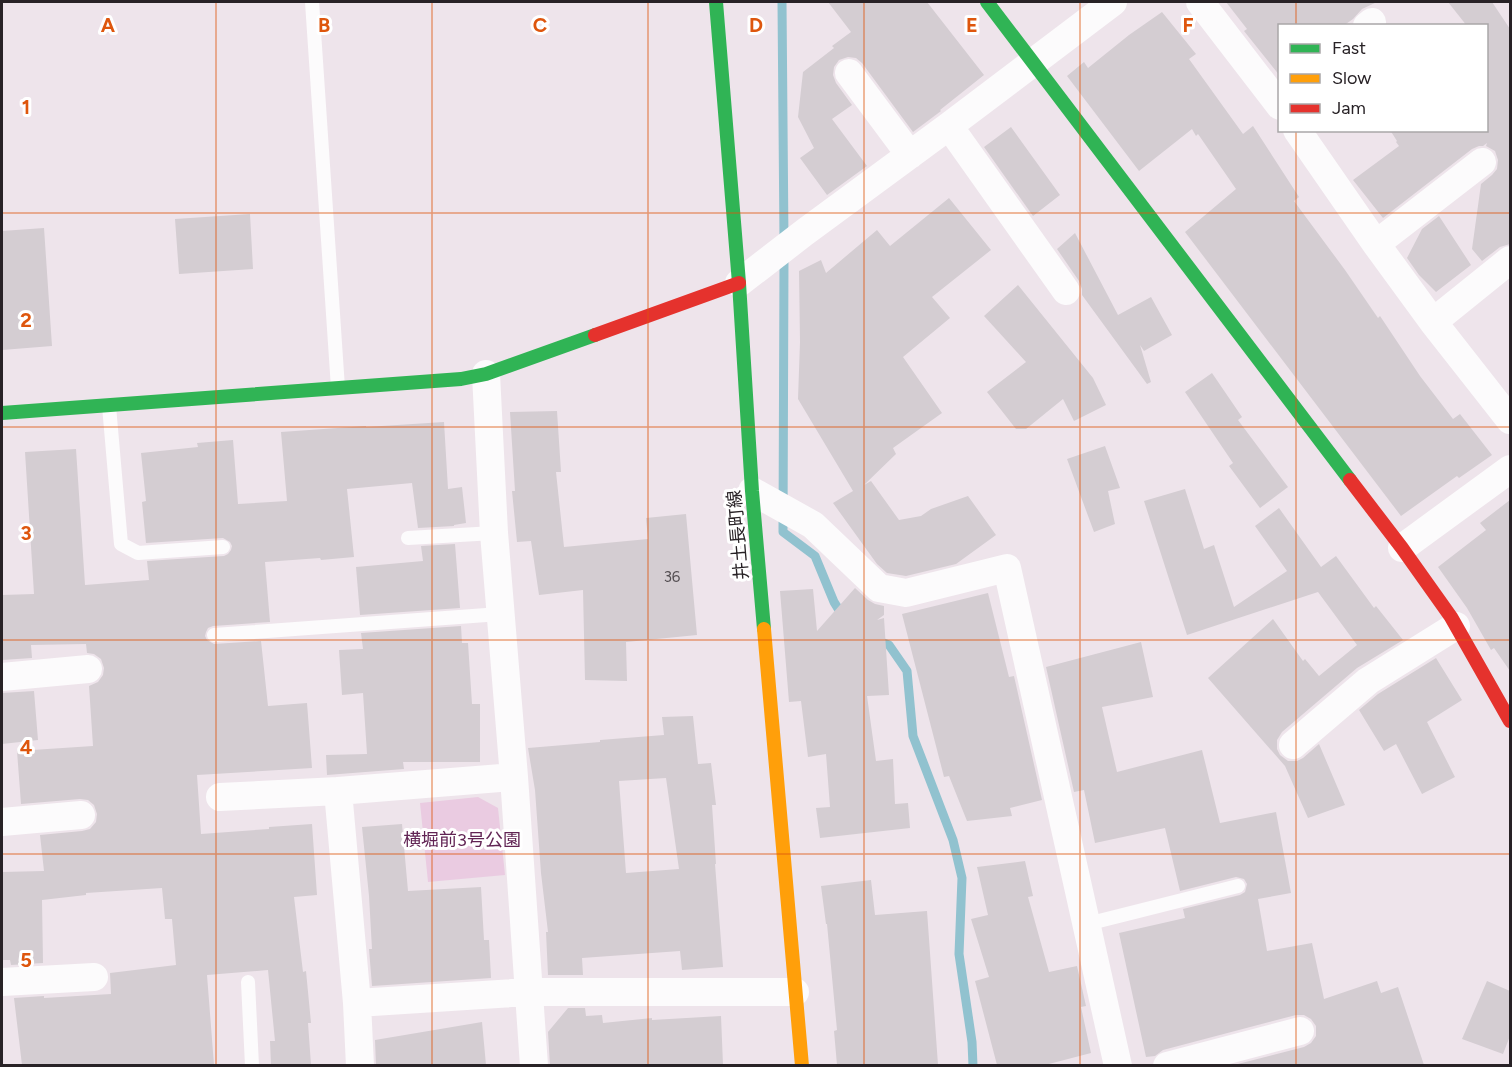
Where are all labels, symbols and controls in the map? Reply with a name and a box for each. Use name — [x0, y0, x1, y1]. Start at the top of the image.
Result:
text: A — [101, 13, 116, 37]
text: B — [318, 13, 330, 37]
text: C — [533, 13, 547, 37]
text: D — [749, 13, 763, 37]
text: E — [966, 13, 978, 37]
text: F — [1182, 13, 1194, 37]
legend — [1278, 24, 1488, 132]
text: Fast — [1332, 37, 1366, 59]
text: Slow — [1332, 67, 1371, 89]
text: 1 — [22, 95, 30, 119]
text: Jam — [1332, 97, 1366, 119]
text: 2 — [20, 308, 32, 332]
street label: 井土長町線 — [723, 489, 753, 581]
text: 3 — [20, 521, 32, 545]
house number: 36 — [664, 568, 681, 586]
text: 4 — [20, 735, 33, 759]
park label: 横堀前3号公園 — [403, 829, 521, 851]
text: 5 — [20, 948, 32, 972]

